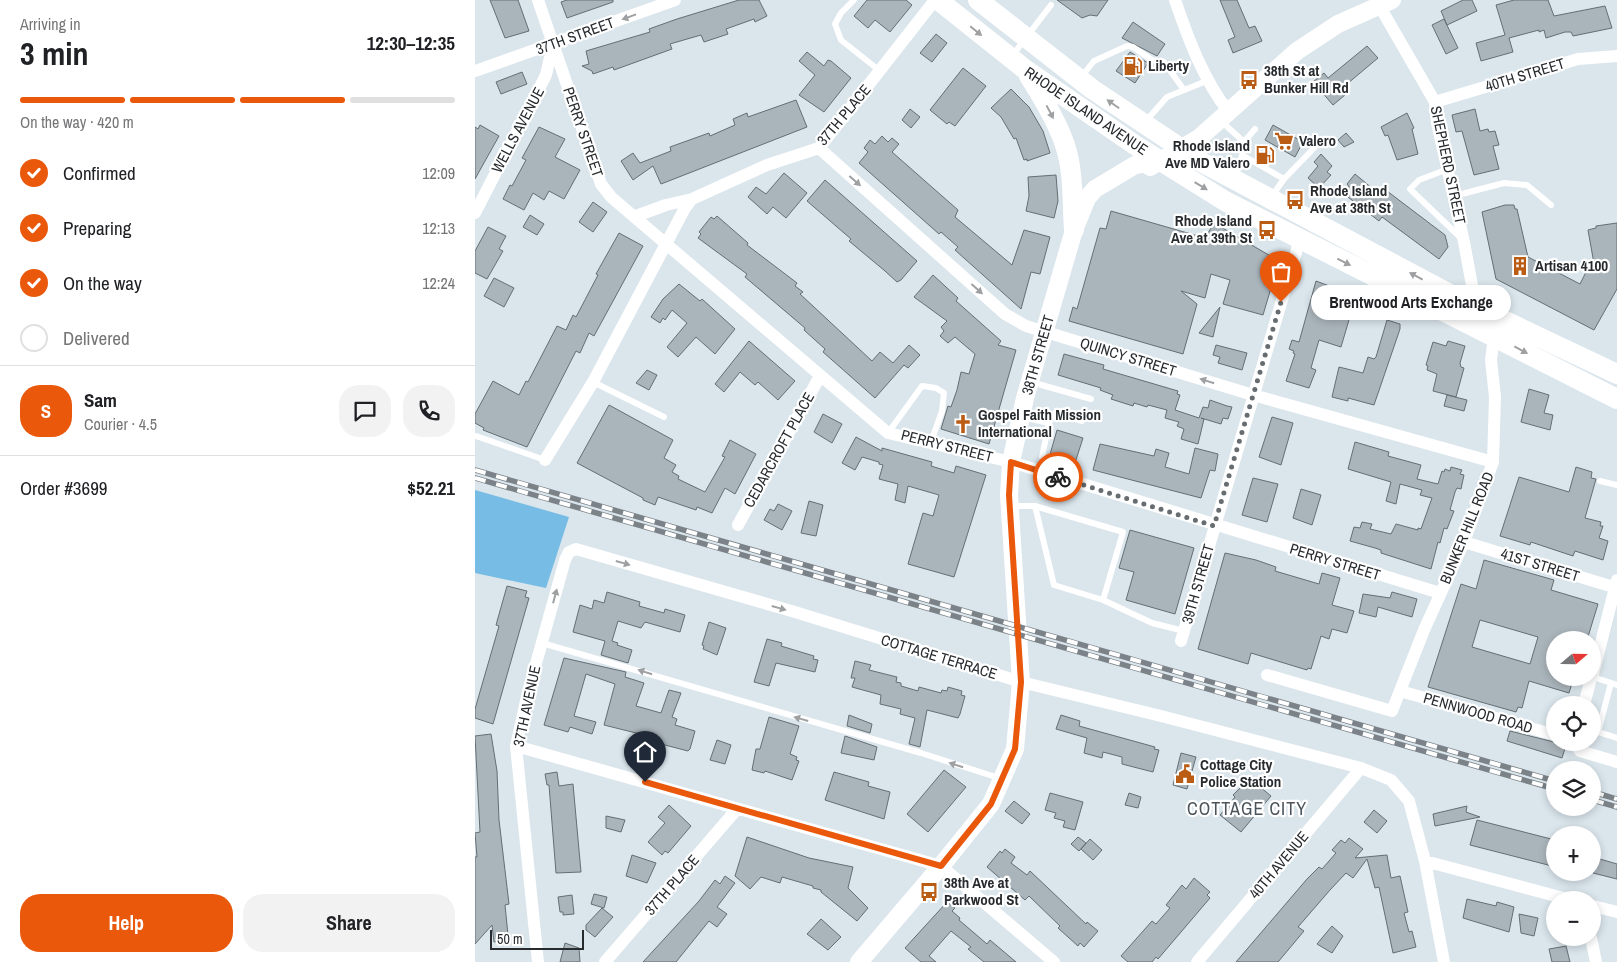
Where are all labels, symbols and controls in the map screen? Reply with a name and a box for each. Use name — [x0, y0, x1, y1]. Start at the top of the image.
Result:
street label: 37TH STREET — [533, 11, 617, 59]
text: Arriving in — [20, 13, 81, 35]
one-way arrow — [622, 14, 637, 21]
one-way arrow — [970, 25, 983, 36]
text: 12:30–12:35 — [367, 30, 455, 56]
text: 3 min — [20, 32, 89, 75]
street label: 40TH STREET — [1483, 52, 1568, 97]
fuel station icon: Liberty — [1122, 55, 1144, 77]
place label: Liberty — [1148, 55, 1189, 76]
place label: 38th St at Bunker Hill Rd — [1264, 60, 1349, 98]
street label: RHODE ISLAND AVENUE — [1020, 61, 1152, 160]
bus stop icon: 38th St at Bunker Hill Rd — [1238, 69, 1260, 91]
street label: 37TH PLACE — [812, 80, 875, 150]
street label: WELLS AVENUE — [486, 83, 549, 176]
street label: PERRY STREET — [558, 84, 609, 180]
one-way arrow — [1106, 99, 1119, 109]
street label: SHEPHERD STREET — [1426, 104, 1471, 226]
one-way arrow — [1046, 105, 1054, 120]
text: On the way · 420 m — [20, 111, 134, 133]
supermarket icon: Valero — [1273, 130, 1295, 152]
place label: Valero — [1299, 130, 1336, 151]
place label: Rhode Island Ave MD Valero — [1165, 135, 1250, 173]
fuel station icon: Rhode Island Ave MD Valero — [1254, 144, 1276, 166]
icon: check — [20, 159, 48, 187]
text: Confirmed — [63, 160, 136, 186]
text: 12:09 — [422, 162, 455, 184]
one-way arrow — [848, 176, 861, 187]
place label: Rhode Island Ave at 38th St — [1310, 180, 1391, 218]
one-way arrow — [1194, 181, 1207, 191]
bus stop icon: Rhode Island Ave at 38th St — [1284, 189, 1306, 211]
place label: Rhode Island Ave at 39th St — [1171, 210, 1252, 248]
icon: check — [20, 214, 48, 242]
text: Preparing — [63, 215, 131, 241]
text: 12:13 — [422, 217, 455, 239]
bus stop icon: Rhode Island Ave at 39th St — [1256, 219, 1278, 241]
pin — [1260, 251, 1302, 302]
building icon: Artisan 4100 — [1509, 255, 1531, 277]
place label: Artisan 4100 — [1535, 255, 1608, 276]
icon: bag — [1267, 258, 1295, 286]
one-way arrow — [1337, 258, 1352, 266]
icon: check — [20, 269, 48, 297]
text: On the way — [63, 270, 142, 296]
text: 12:24 — [422, 272, 455, 294]
one-way arrow — [1409, 272, 1423, 280]
one-way arrow — [970, 283, 982, 295]
callout: Brentwood Arts Exchange — [1311, 284, 1511, 320]
text: Brentwood Arts Exchange — [1329, 291, 1493, 313]
street label: 38TH STREET — [1016, 312, 1059, 397]
text: Delivered — [63, 325, 130, 351]
street label: QUINCY STREET — [1077, 332, 1179, 381]
one-way arrow — [1514, 346, 1527, 355]
one-way arrow — [1199, 376, 1214, 384]
button: chat — [339, 385, 391, 437]
button: phone — [403, 385, 455, 437]
text: Sam — [84, 387, 117, 413]
street label: CEDARCROFT PLACE — [738, 388, 819, 511]
text: S — [41, 398, 51, 424]
place label: Gospel Faith Mission International — [978, 404, 1101, 442]
text: Courier · 4.5 — [84, 413, 157, 435]
church icon: Gospel Faith Mission International — [952, 413, 974, 435]
street label: PERRY STREET — [899, 424, 996, 467]
courier — [1033, 452, 1083, 502]
icon: bike — [1044, 463, 1072, 491]
street label: BUNKER HILL ROAD — [1434, 469, 1499, 587]
text: Order #3699 — [20, 475, 107, 501]
text: $52.21 — [407, 475, 455, 501]
street label: PERRY STREET — [1287, 538, 1384, 585]
street label: 39TH STREET — [1176, 541, 1219, 626]
street label: 41ST STREET — [1498, 543, 1582, 587]
one-way arrow — [615, 559, 630, 567]
one-way arrow — [551, 588, 559, 603]
one-way arrow — [772, 604, 787, 612]
street label: COTTAGE TERRACE — [878, 629, 1000, 684]
north arrow — [1546, 631, 1601, 686]
map controls — [1546, 631, 1601, 946]
street label: 37TH AVENUE — [508, 663, 545, 748]
one-way arrow — [637, 668, 652, 676]
street label: PENNWOOD ROAD — [1421, 687, 1535, 738]
button: locate — [1546, 696, 1601, 751]
one-way arrow — [793, 714, 808, 722]
pin — [624, 731, 666, 782]
icon: home — [631, 738, 659, 766]
place label: Cottage City Police Station — [1200, 754, 1281, 792]
one-way arrow — [949, 760, 964, 768]
button: layers — [1546, 761, 1601, 816]
public building icon: Cottage City Police Station — [1174, 763, 1196, 785]
district label: COTTAGE CITY — [1187, 796, 1307, 821]
street label: 40TH AVENUE — [1244, 826, 1313, 903]
button: + — [1546, 826, 1601, 881]
street label: 37TH PLACE — [639, 850, 704, 919]
place label: 38th Ave at Parkwood St — [944, 872, 1019, 910]
bus stop icon: 38th Ave at Parkwood St — [918, 881, 940, 903]
button: − — [1546, 891, 1601, 946]
button: Help — [20, 894, 233, 952]
button: Share — [243, 894, 455, 952]
scale bar — [490, 927, 584, 950]
text: 50 m — [497, 930, 523, 948]

